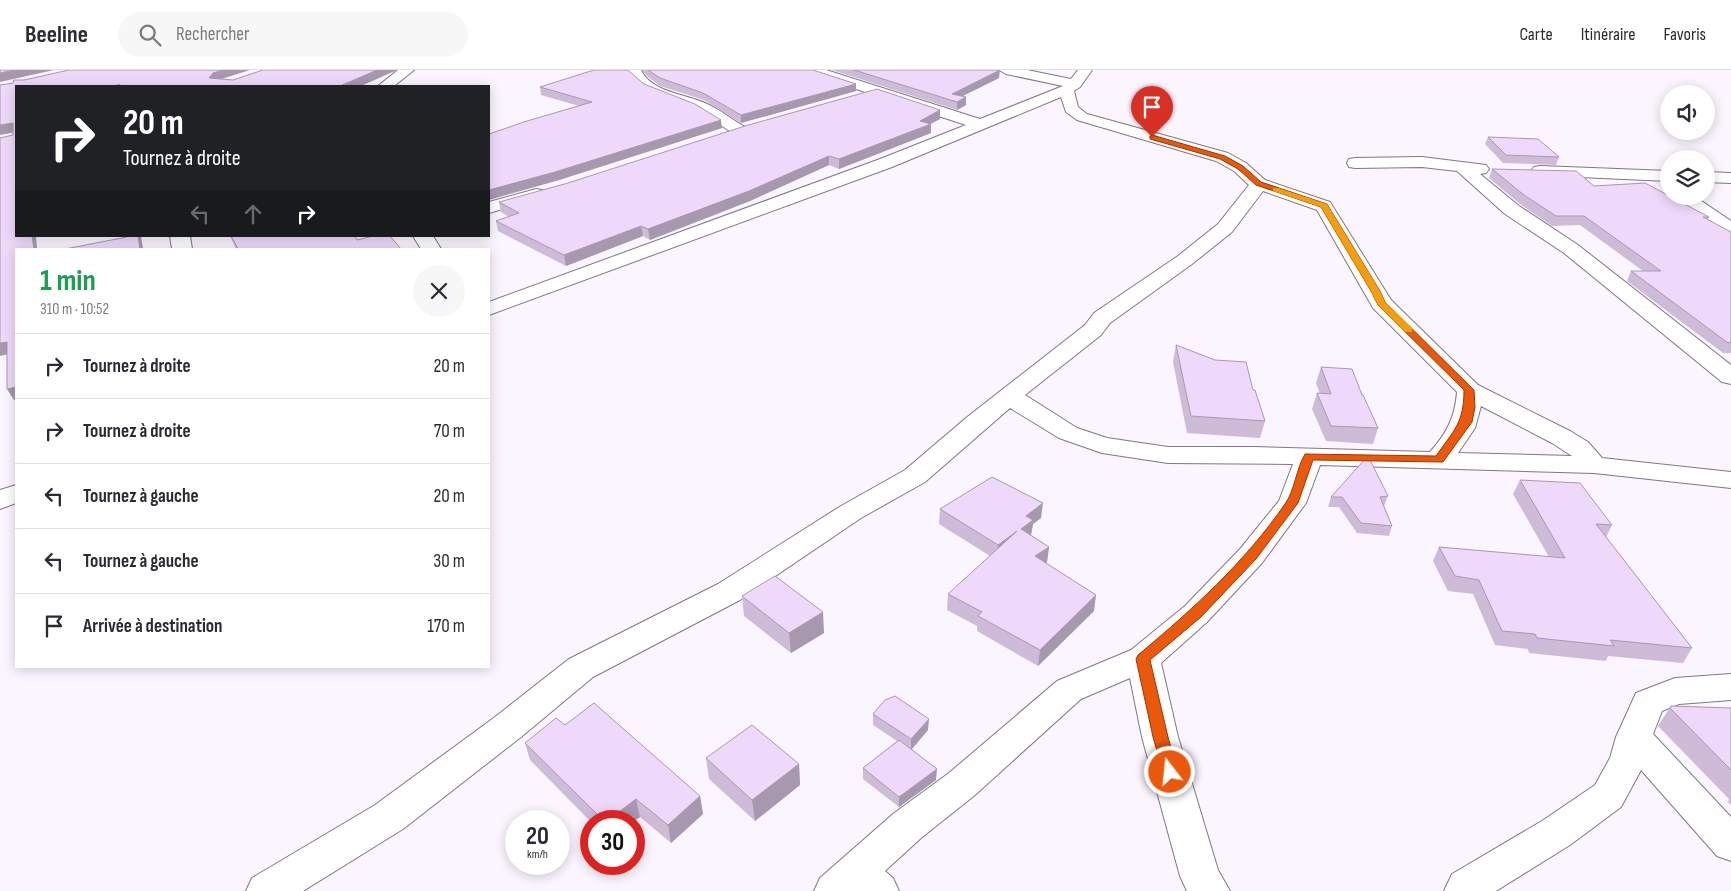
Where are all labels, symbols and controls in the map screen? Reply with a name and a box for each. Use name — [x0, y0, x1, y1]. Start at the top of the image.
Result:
search box — [118, 12, 468, 57]
text: Beeline — [25, 20, 88, 49]
icon: search — [136, 21, 164, 49]
text: Rechercher — [176, 23, 249, 46]
text: Carte — [1519, 24, 1553, 45]
text: Itinéraire — [1581, 24, 1635, 45]
text: Favoris — [1663, 24, 1706, 45]
map controls — [1660, 85, 1715, 205]
button: sound — [1660, 85, 1715, 140]
pin — [1131, 86, 1173, 137]
icon: arrive — [1138, 93, 1166, 121]
text: 20 m — [123, 102, 184, 145]
icon: right — [40, 105, 105, 170]
text: Tournez à droite — [123, 145, 240, 172]
button: layers — [1660, 150, 1715, 205]
icon: left — [186, 200, 214, 228]
icon: ahead — [239, 200, 267, 228]
icon: right — [292, 200, 320, 228]
text: 1 min — [40, 263, 96, 299]
button: close — [413, 265, 465, 317]
text: 310 m · 10:52 — [40, 300, 109, 319]
icon: right — [40, 352, 68, 380]
text: Tournez à droite — [83, 355, 191, 378]
text: 20 m — [433, 355, 465, 378]
icon: right — [40, 417, 68, 445]
text: Tournez à droite — [83, 420, 191, 443]
text: 70 m — [434, 420, 465, 443]
icon: left — [40, 482, 68, 510]
text: Tournez à gauche — [83, 485, 199, 508]
text: 20 m — [433, 485, 465, 508]
icon: left — [40, 547, 68, 575]
text: Tournez à gauche — [83, 550, 199, 573]
text: 30 m — [433, 550, 465, 573]
icon: arrive — [40, 612, 68, 640]
text: Arrivée à destination — [83, 615, 223, 638]
text: 170 m — [427, 615, 465, 638]
position arrow — [1143, 745, 1195, 797]
speed limit sign: 30 — [580, 810, 645, 875]
text: 20 — [526, 821, 549, 852]
text: km/h — [527, 847, 548, 862]

